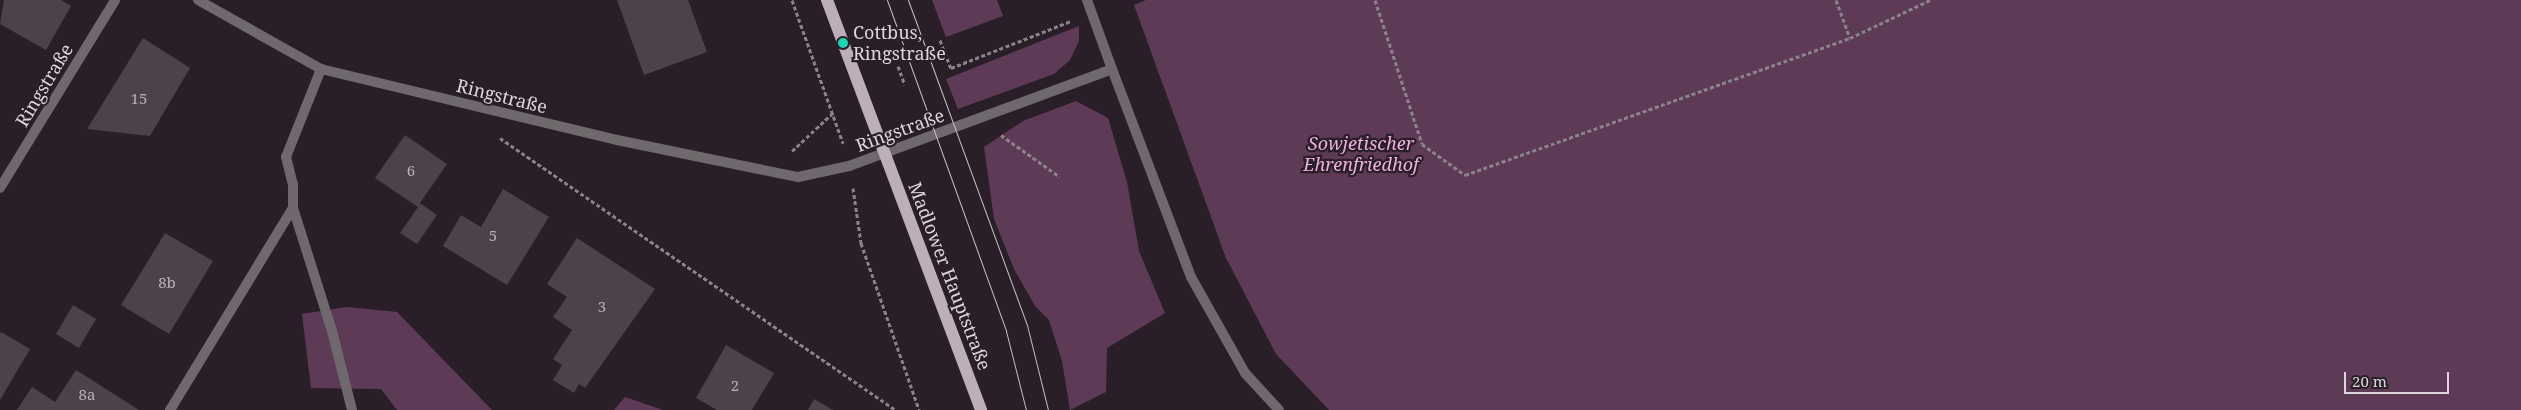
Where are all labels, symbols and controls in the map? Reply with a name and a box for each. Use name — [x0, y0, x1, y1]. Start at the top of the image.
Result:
place label: Cottbus, Ringstraße — [853, 22, 946, 64]
marker: Cottbus, Ringstraße — [837, 37, 849, 49]
street label: Ringstraße — [11, 40, 77, 130]
street label: Ringstraße — [454, 74, 550, 118]
house number: 15 — [131, 90, 147, 108]
street label: Ringstraße — [853, 104, 947, 156]
park label: Sowjetischer Ehrenfriedhof — [1303, 133, 1419, 176]
house number: 6 — [407, 162, 415, 180]
street label: Madlower Hauptstraße — [904, 179, 996, 373]
house number: 5 — [489, 227, 497, 245]
house number: 8b — [158, 274, 176, 292]
house number: 3 — [598, 298, 606, 316]
scale bar — [2346, 362, 2451, 394]
text: 20 m — [2352, 371, 2387, 391]
house number: 2 — [731, 377, 739, 395]
house number: 8a — [79, 386, 95, 404]

